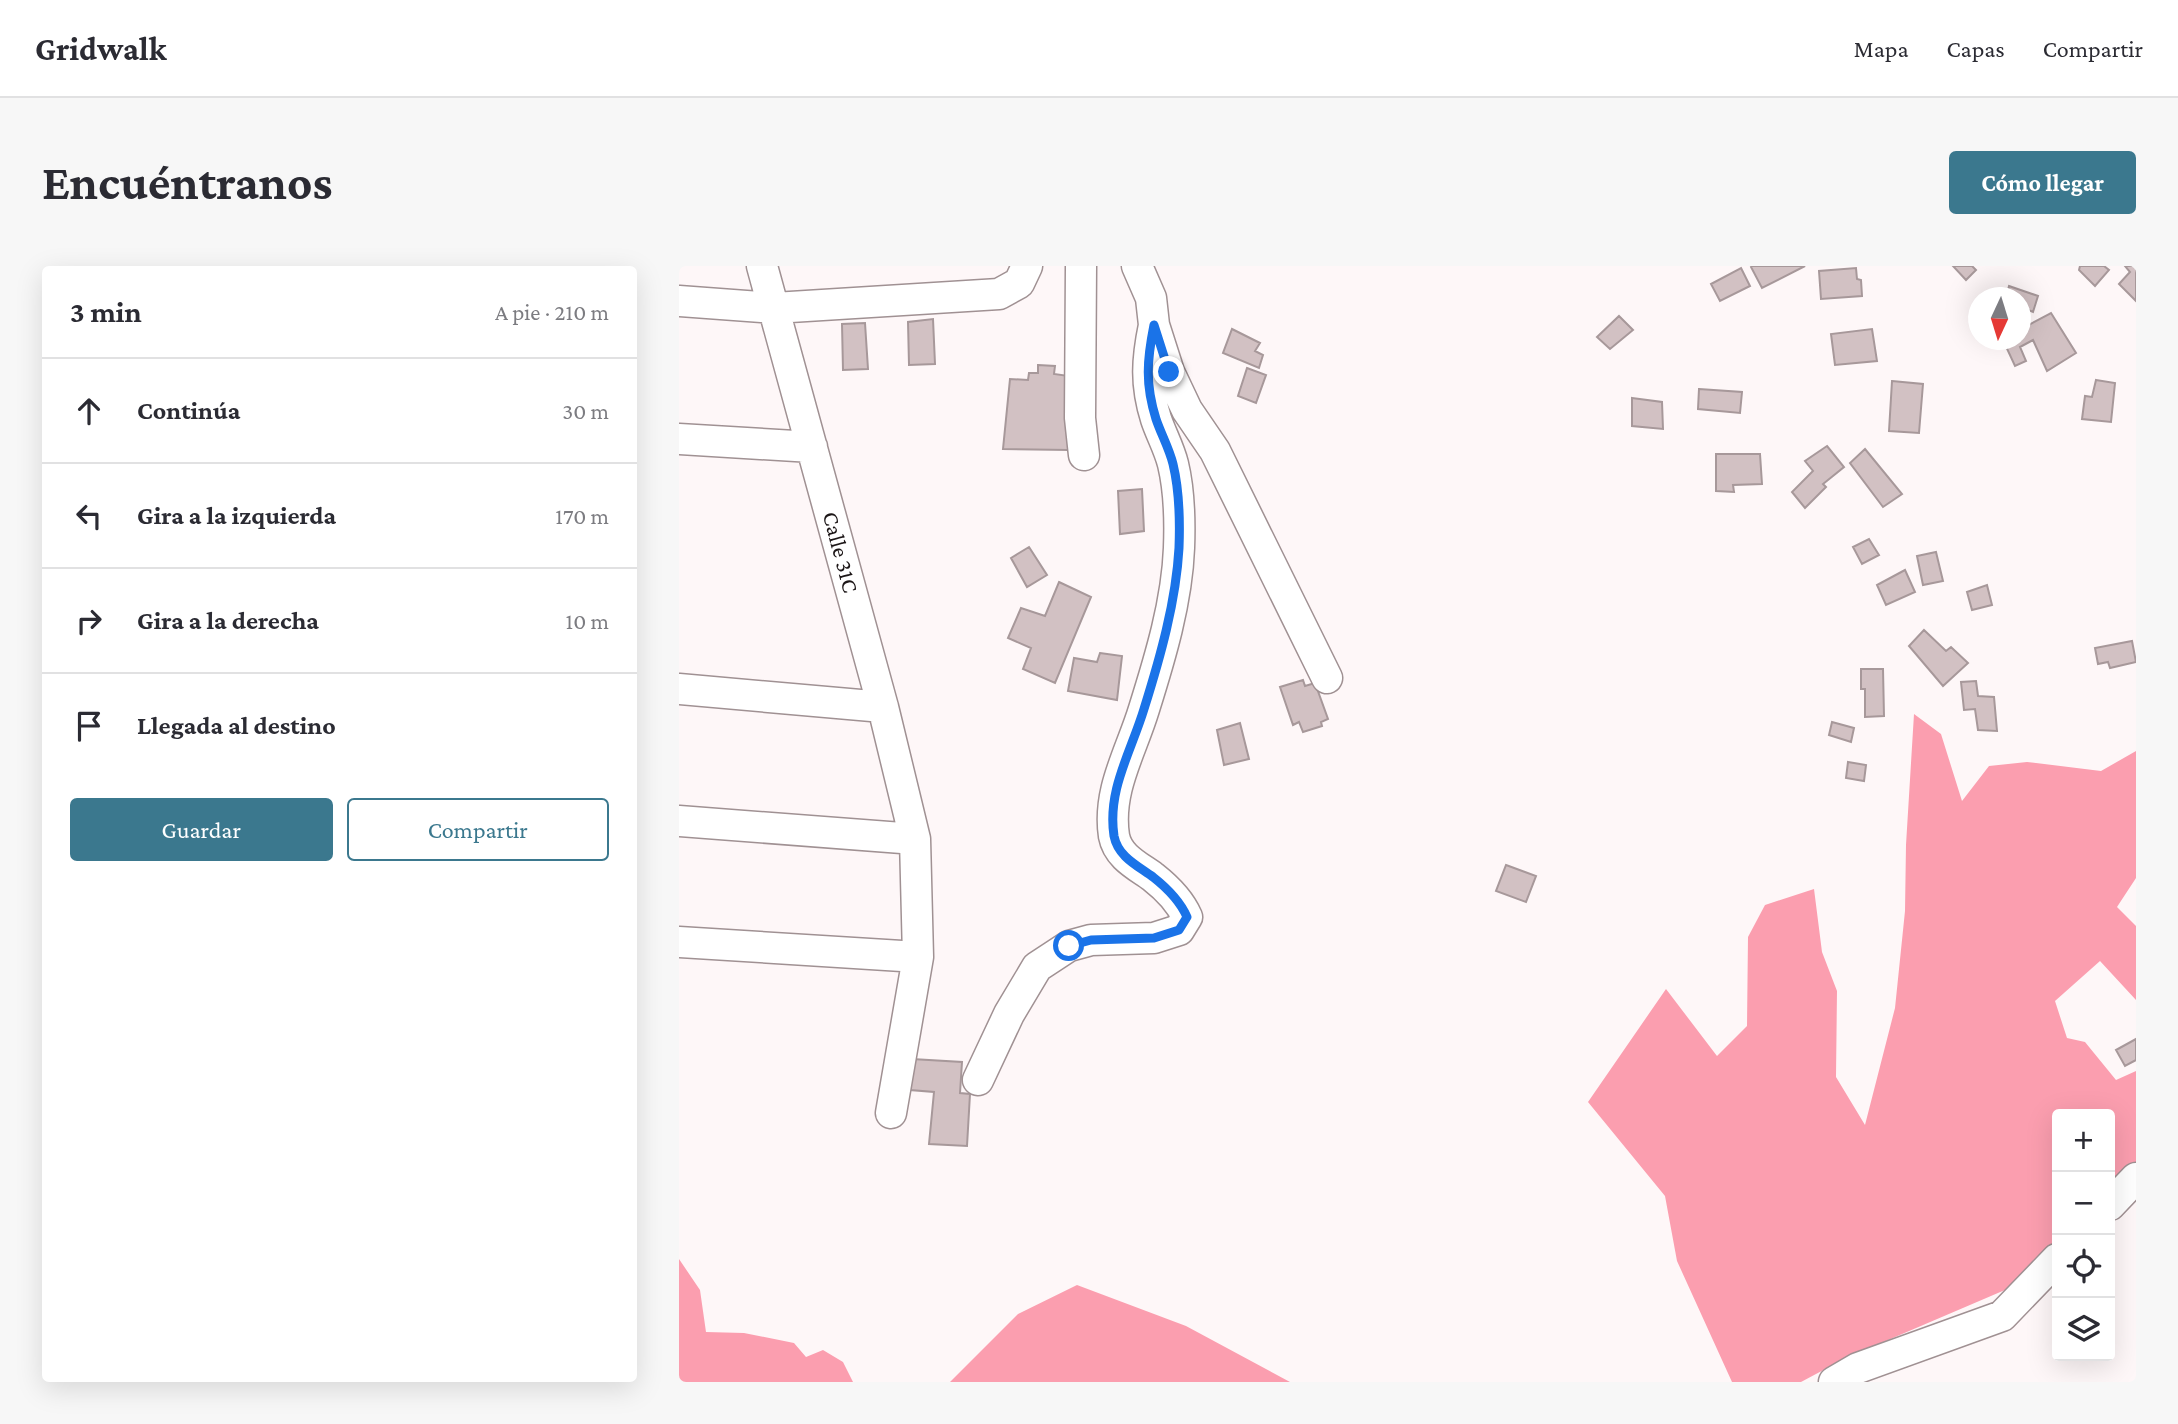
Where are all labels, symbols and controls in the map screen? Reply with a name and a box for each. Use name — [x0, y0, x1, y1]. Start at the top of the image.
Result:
text: Gridwalk — [35, 30, 167, 67]
text: Mapa — [1854, 35, 1909, 62]
text: Capas — [1947, 35, 2005, 62]
text: Compartir — [2043, 35, 2143, 62]
button: Cómo llegar — [1949, 151, 2136, 214]
text: Encuéntranos — [42, 155, 332, 210]
north arrow — [1968, 287, 2031, 350]
text: 3 min — [70, 295, 142, 328]
text: A pie · 210 m — [495, 299, 609, 325]
route end — [1153, 356, 1184, 387]
icon: ahead — [70, 392, 108, 430]
text: Continúa — [137, 396, 240, 425]
text: 30 m — [562, 398, 609, 424]
icon: left — [70, 497, 108, 535]
text: Gira a la izquierda — [137, 501, 336, 530]
text: 170 m — [555, 503, 609, 529]
street label: Calle 31C — [818, 509, 864, 595]
icon: right — [70, 602, 108, 640]
text: Gira a la derecha — [137, 606, 319, 635]
text: 10 m — [566, 608, 609, 634]
icon: arrive — [70, 707, 108, 745]
text: Llegada al destino — [137, 711, 336, 740]
button: Guardar — [70, 798, 333, 861]
button: Compartir — [347, 798, 609, 861]
route start — [1053, 930, 1084, 961]
map controls — [2052, 1109, 2115, 1361]
button: + — [2052, 1109, 2115, 1172]
button: − — [2052, 1172, 2115, 1235]
button: locate — [2052, 1235, 2115, 1298]
button: layers — [2052, 1298, 2115, 1361]

